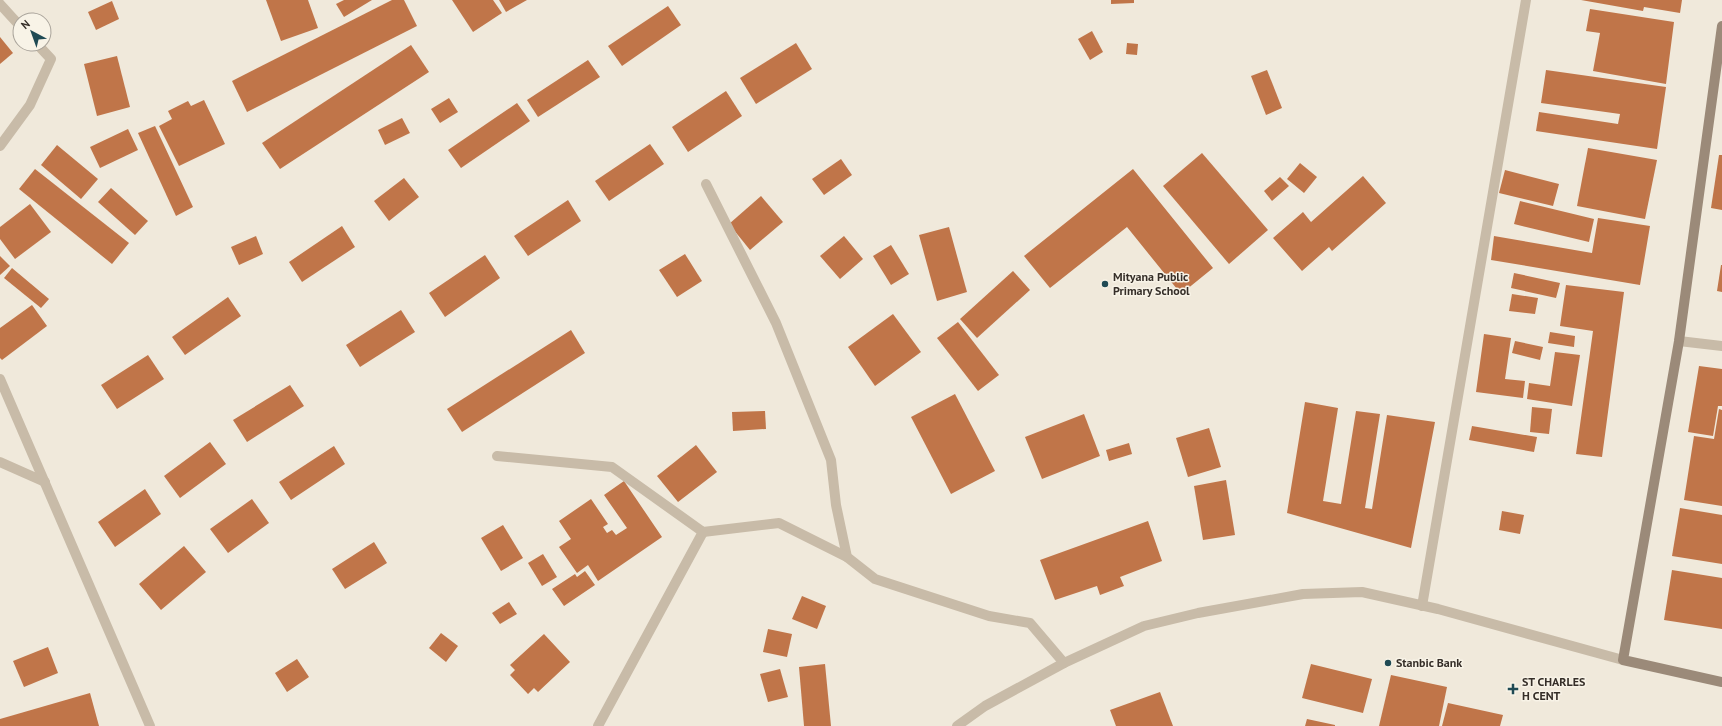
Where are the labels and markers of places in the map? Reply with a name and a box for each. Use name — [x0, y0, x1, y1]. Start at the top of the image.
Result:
place label: Mityana Public Primary School — [1113, 269, 1190, 298]
marker: Mityana Public Primary School — [1100, 279, 1110, 289]
place label: Stanbic Bank — [1396, 655, 1462, 670]
marker: Stanbic Bank — [1383, 658, 1393, 668]
place label: ST CHARLES H CENT — [1522, 674, 1585, 703]
marker: ST CHARLES H CENT — [1507, 683, 1519, 695]

